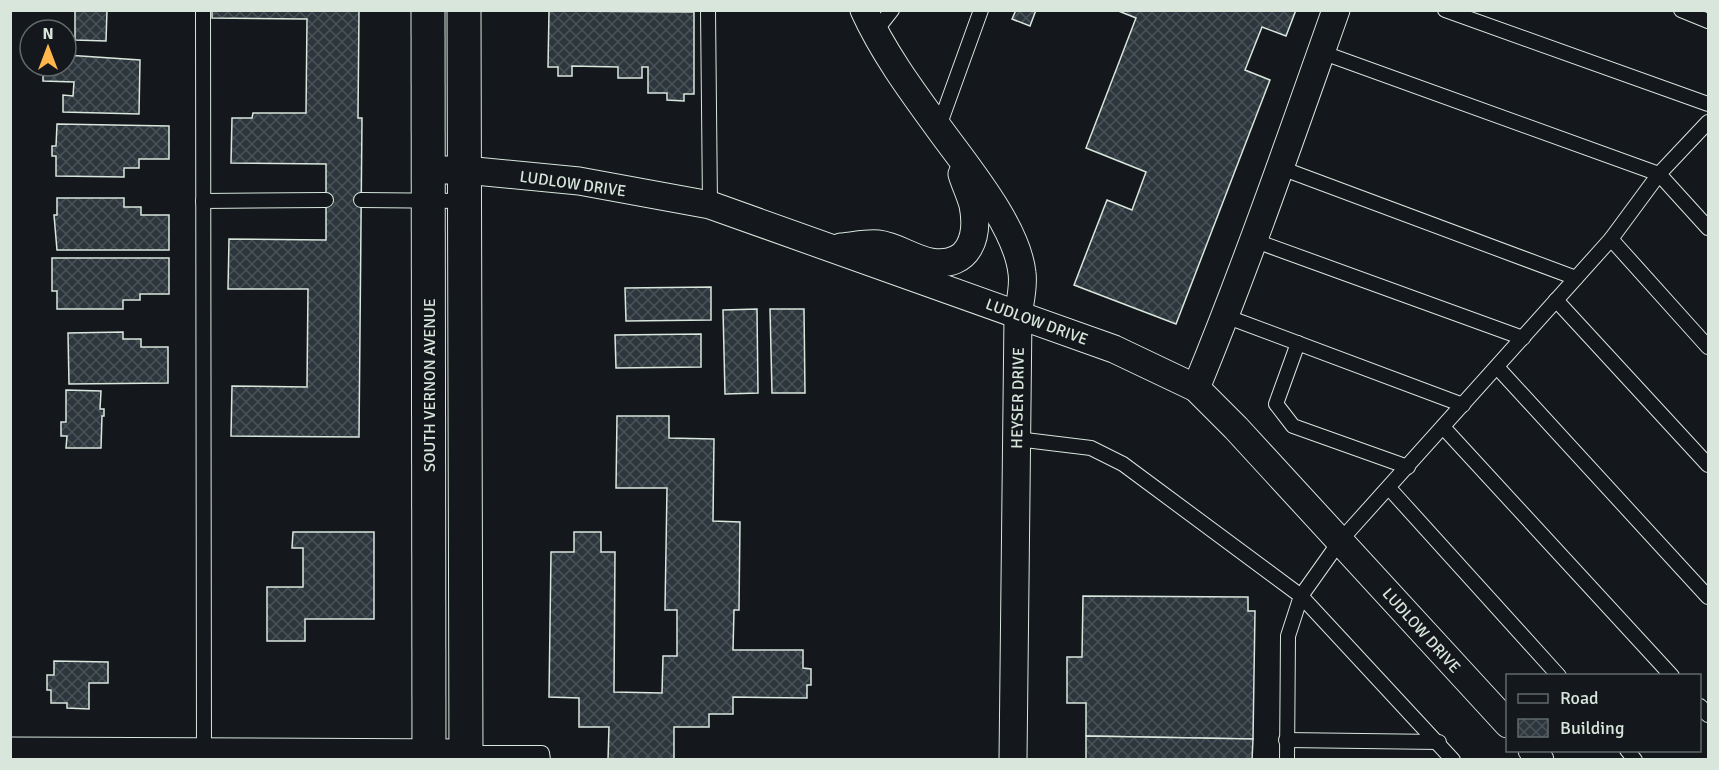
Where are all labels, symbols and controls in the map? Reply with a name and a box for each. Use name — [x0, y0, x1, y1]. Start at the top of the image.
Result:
north arrow — [18, 18, 78, 78]
text: N — [42, 24, 54, 44]
street label: LUDLOW DRIVE — [518, 167, 627, 201]
street label: LUDLOW DRIVE — [983, 294, 1091, 350]
street label: SOUTH VERNON AVENUE — [420, 298, 440, 472]
street label: HEYSER DRIVE — [1007, 347, 1029, 449]
street label: LUDLOW DRIVE — [1378, 584, 1465, 677]
legend — [1506, 674, 1701, 752]
text: Road — [1560, 687, 1599, 709]
text: Building — [1560, 717, 1624, 739]

